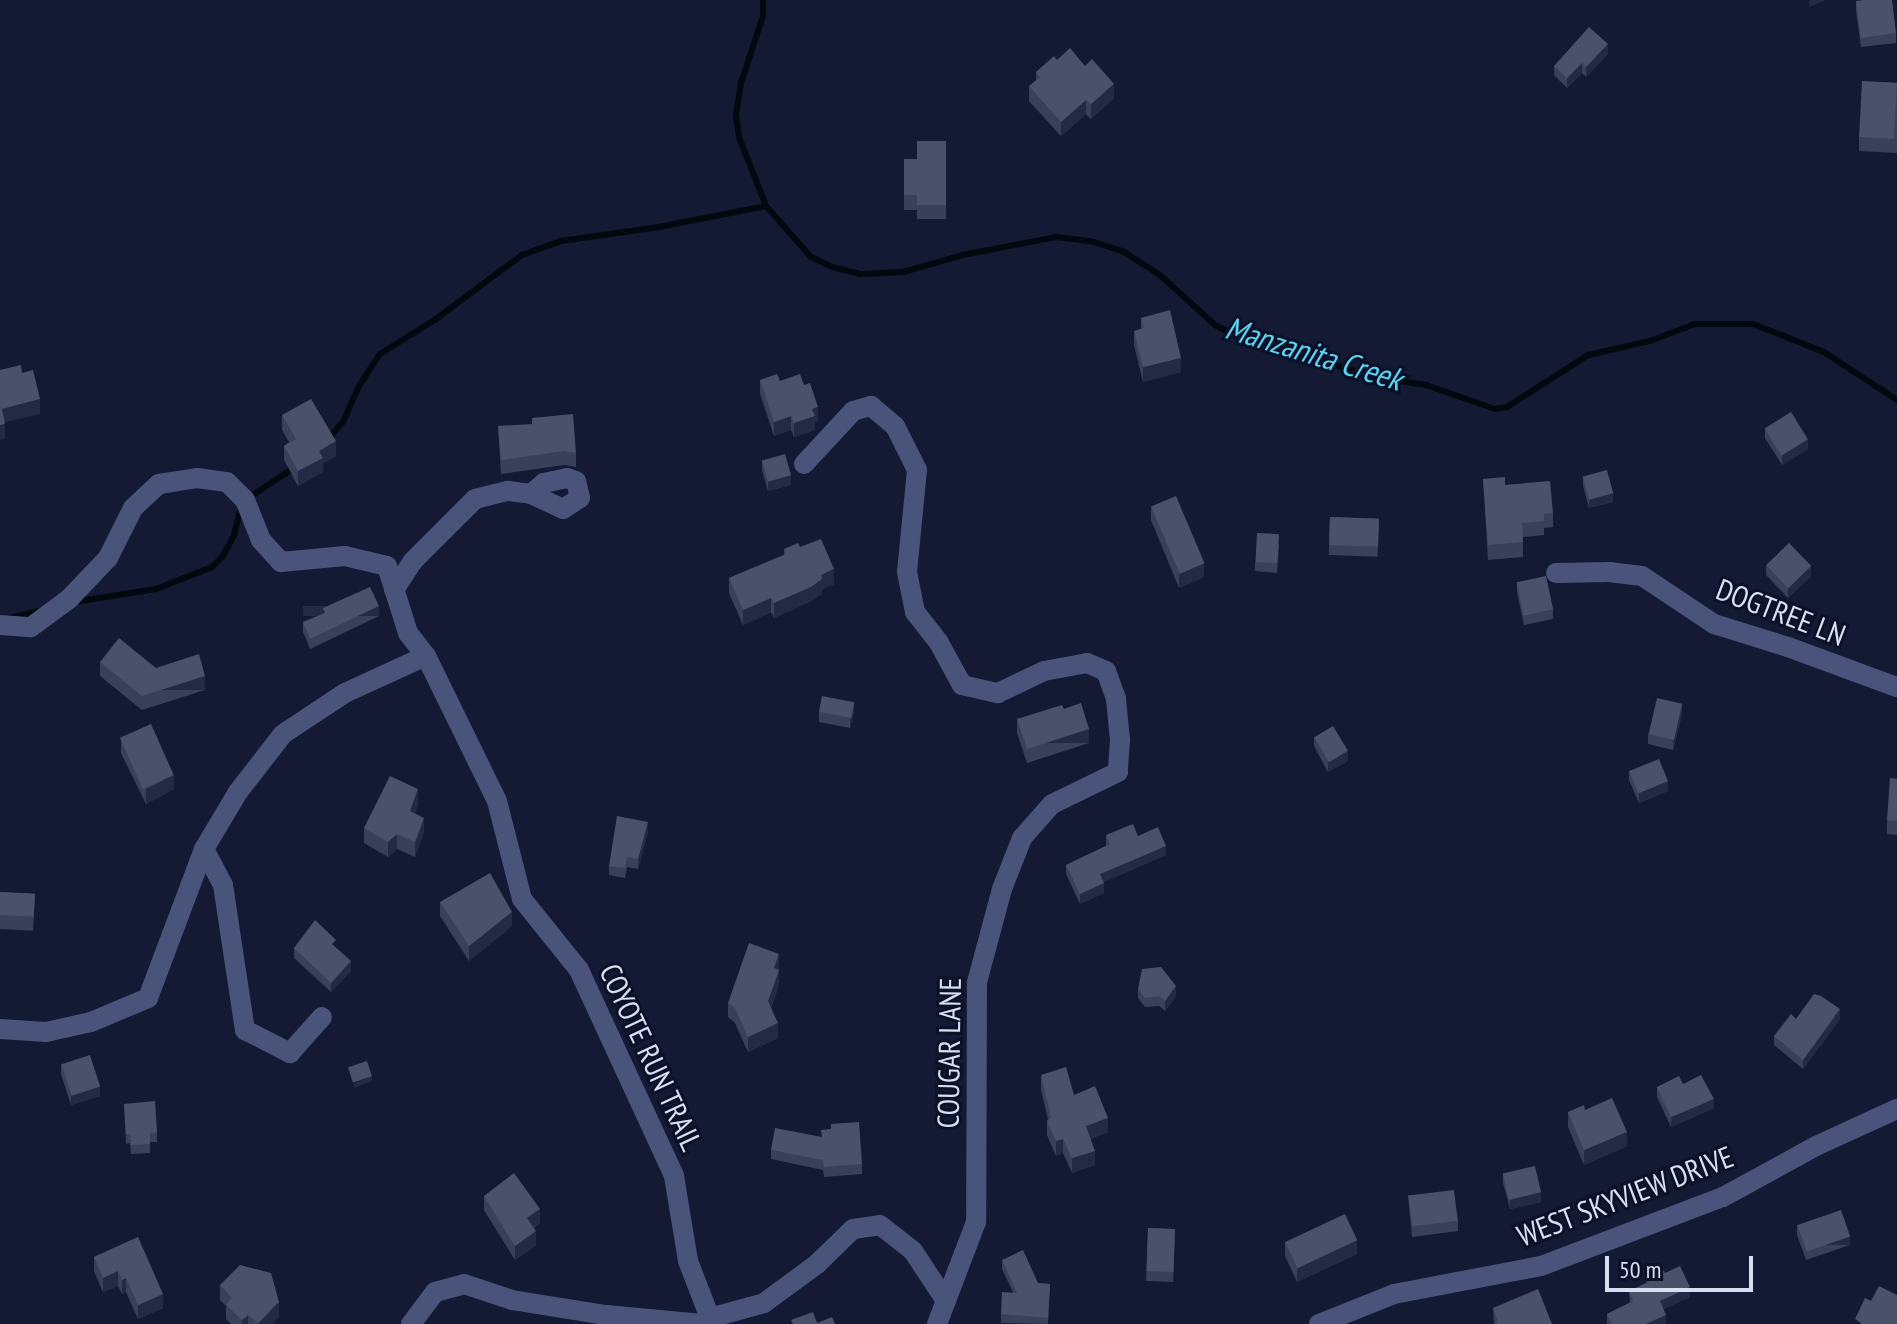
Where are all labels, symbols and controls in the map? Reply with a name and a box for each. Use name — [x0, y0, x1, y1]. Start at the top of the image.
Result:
water label: Manzanita Creek — [1221, 308, 1407, 398]
street label: DOGTREE LN — [1711, 571, 1851, 653]
street label: COYOTE RUN TRAIL — [592, 958, 710, 1156]
street label: COUGAR LANE — [930, 977, 968, 1129]
street label: WEST SKYVIEW DRIVE — [1511, 1138, 1739, 1254]
scale bar — [1609, 1240, 1757, 1290]
text: 50 m — [1619, 1254, 1661, 1285]

